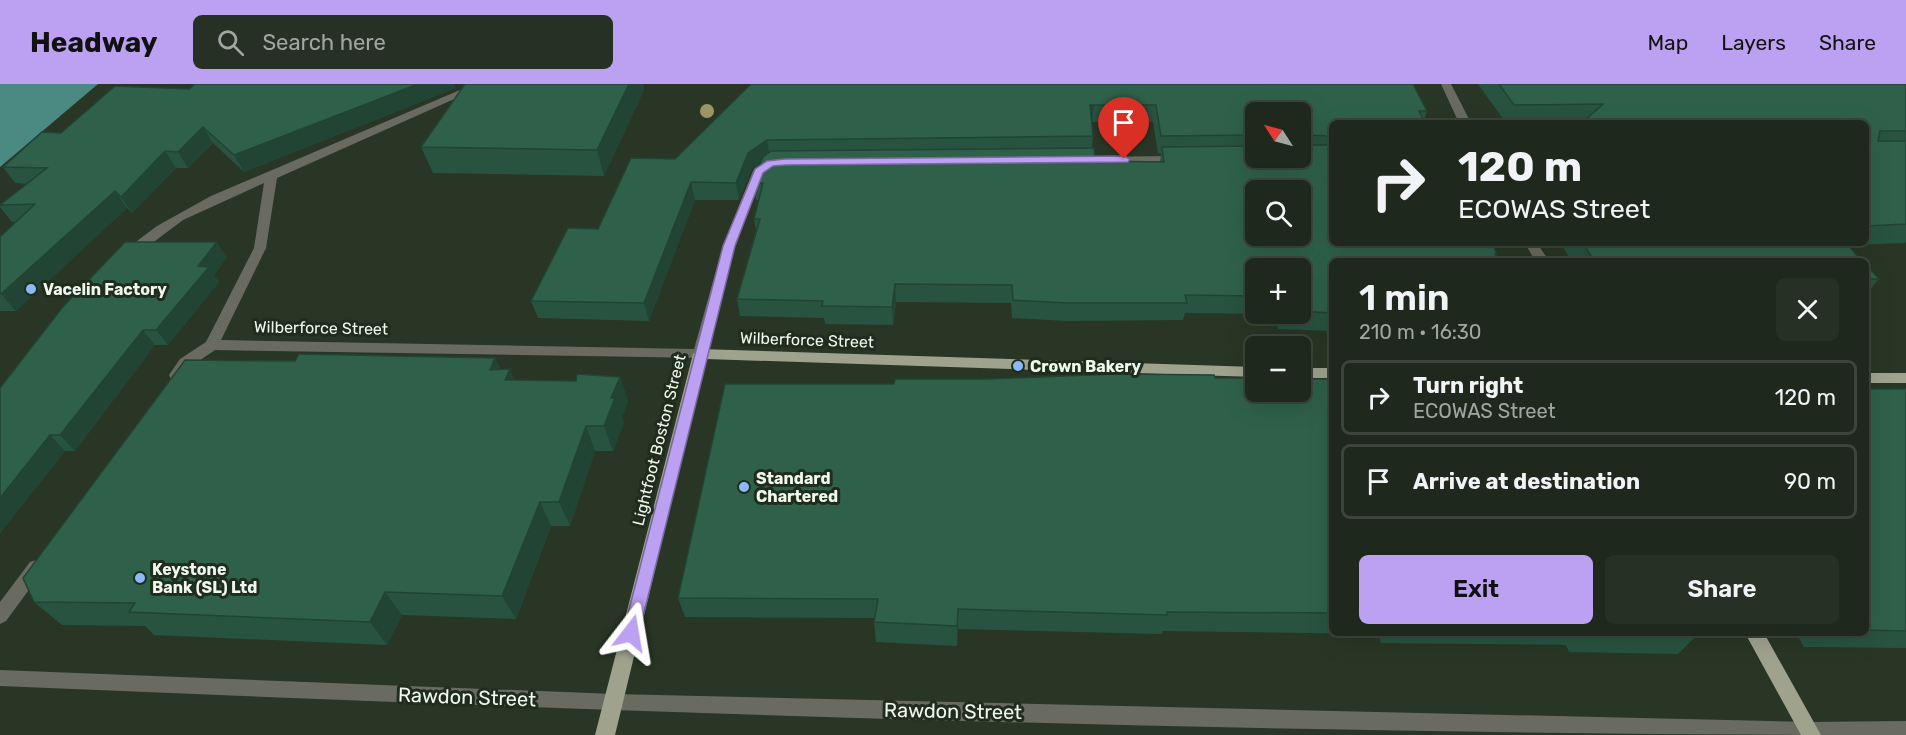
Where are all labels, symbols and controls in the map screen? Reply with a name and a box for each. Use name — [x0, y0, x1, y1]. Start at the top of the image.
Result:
search box — [193, 15, 613, 69]
text: Headway — [30, 26, 157, 59]
icon: search — [214, 26, 247, 59]
text: Search here — [262, 29, 386, 56]
text: Map — [1647, 30, 1688, 55]
text: Layers — [1721, 30, 1786, 55]
text: Share — [1819, 30, 1876, 55]
pin — [1098, 97, 1149, 159]
north arrow — [1245, 102, 1311, 168]
map controls — [1245, 102, 1311, 402]
icon: arrive — [1107, 106, 1140, 139]
text: 120 m — [1458, 142, 1582, 192]
icon: right — [1359, 144, 1437, 222]
button: search — [1245, 180, 1311, 246]
text: ECOWAS Street — [1458, 193, 1650, 225]
button: + — [1245, 258, 1311, 324]
text: 1 min — [1359, 276, 1450, 319]
button: close — [1776, 278, 1839, 341]
place label: Vacelin Factory — [43, 280, 167, 299]
marker: Vacelin Factory — [24, 282, 38, 296]
street label: Wilberforce Street — [254, 317, 388, 339]
text: 210 m · 16:30 — [1359, 320, 1482, 344]
street label: Wilberforce Street — [740, 328, 874, 352]
button: − — [1245, 336, 1311, 402]
street label: Lightfoot Boston Street — [628, 352, 690, 528]
place label: Crown Bakery — [1030, 357, 1142, 376]
marker: Crown Bakery — [1011, 359, 1025, 373]
text: Turn right — [1413, 372, 1523, 399]
icon: right — [1362, 381, 1395, 414]
text: 120 m — [1775, 384, 1836, 411]
text: ECOWAS Street — [1413, 399, 1556, 423]
icon: arrive — [1362, 465, 1395, 498]
text: Arrive at destination — [1413, 468, 1640, 495]
text: 90 m — [1784, 468, 1836, 495]
place label: Standard Chartered — [756, 469, 838, 506]
marker: Standard Chartered — [737, 480, 751, 494]
button: Exit — [1359, 555, 1593, 624]
button: Share — [1605, 555, 1839, 624]
place label: Keystone Bank (SL) Ltd — [152, 560, 257, 597]
marker: Keystone Bank (SL) Ltd — [133, 571, 147, 585]
position arrow — [599, 601, 663, 665]
street label: Rawdon Street — [398, 683, 537, 711]
street label: Rawdon Street — [884, 698, 1022, 724]

